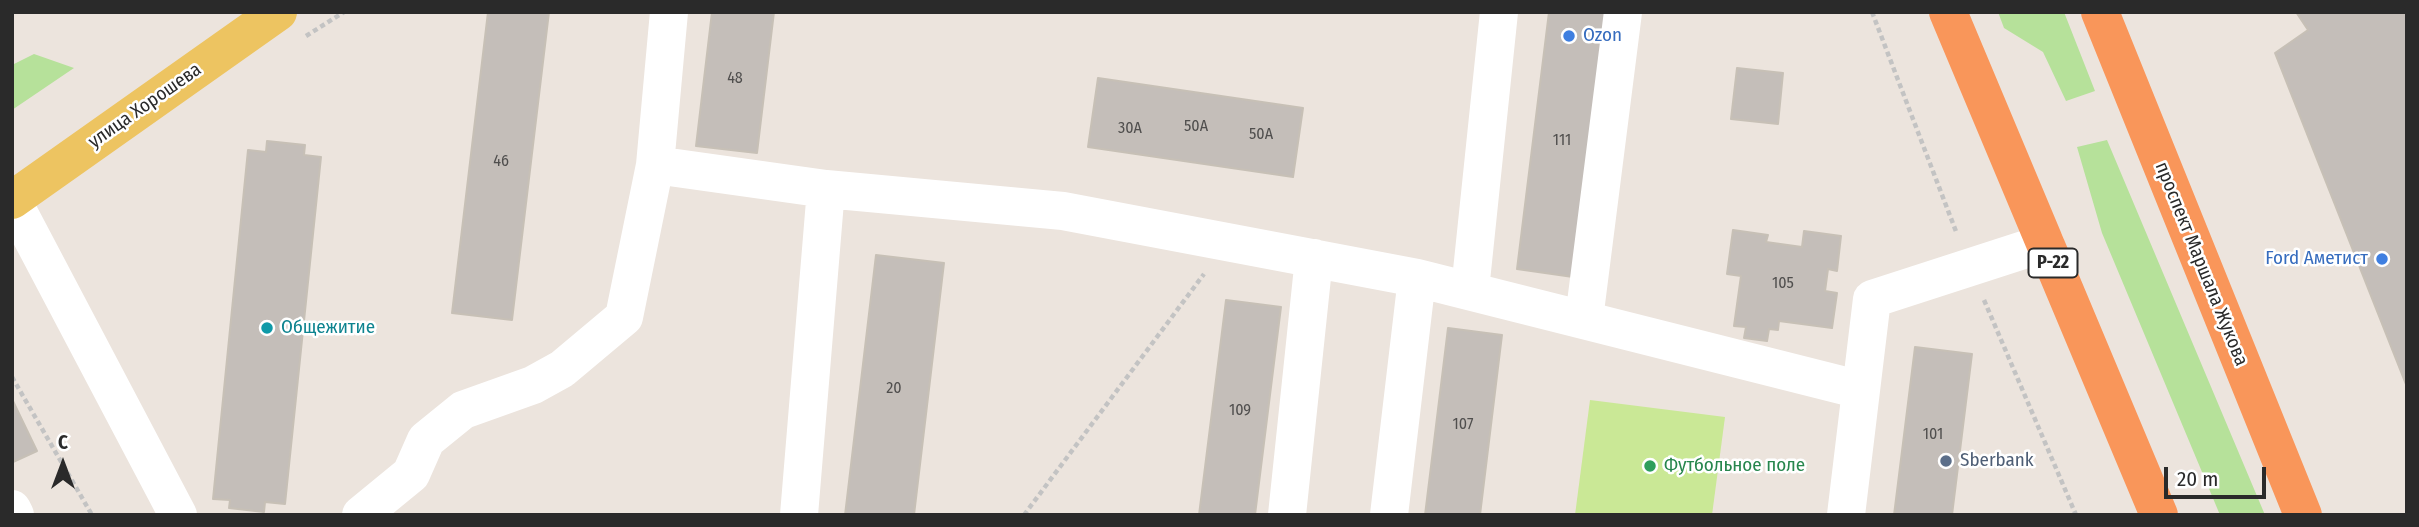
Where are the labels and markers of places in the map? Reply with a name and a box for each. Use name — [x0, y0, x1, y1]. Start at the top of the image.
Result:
place label: Ozon — [1583, 25, 1622, 47]
marker: Ozon — [1561, 28, 1577, 44]
place label: Ford Аметист — [2265, 248, 2368, 270]
marker: Ford Аметист — [2374, 251, 2390, 267]
place label: Общежитие — [281, 317, 375, 339]
marker: Общежитие — [259, 320, 275, 336]
place label: Sberbank — [1960, 450, 2034, 472]
marker: Sberbank — [1938, 453, 1954, 469]
place label: Футбольное поле — [1664, 455, 1805, 477]
marker: Футбольное поле — [1642, 458, 1658, 474]

